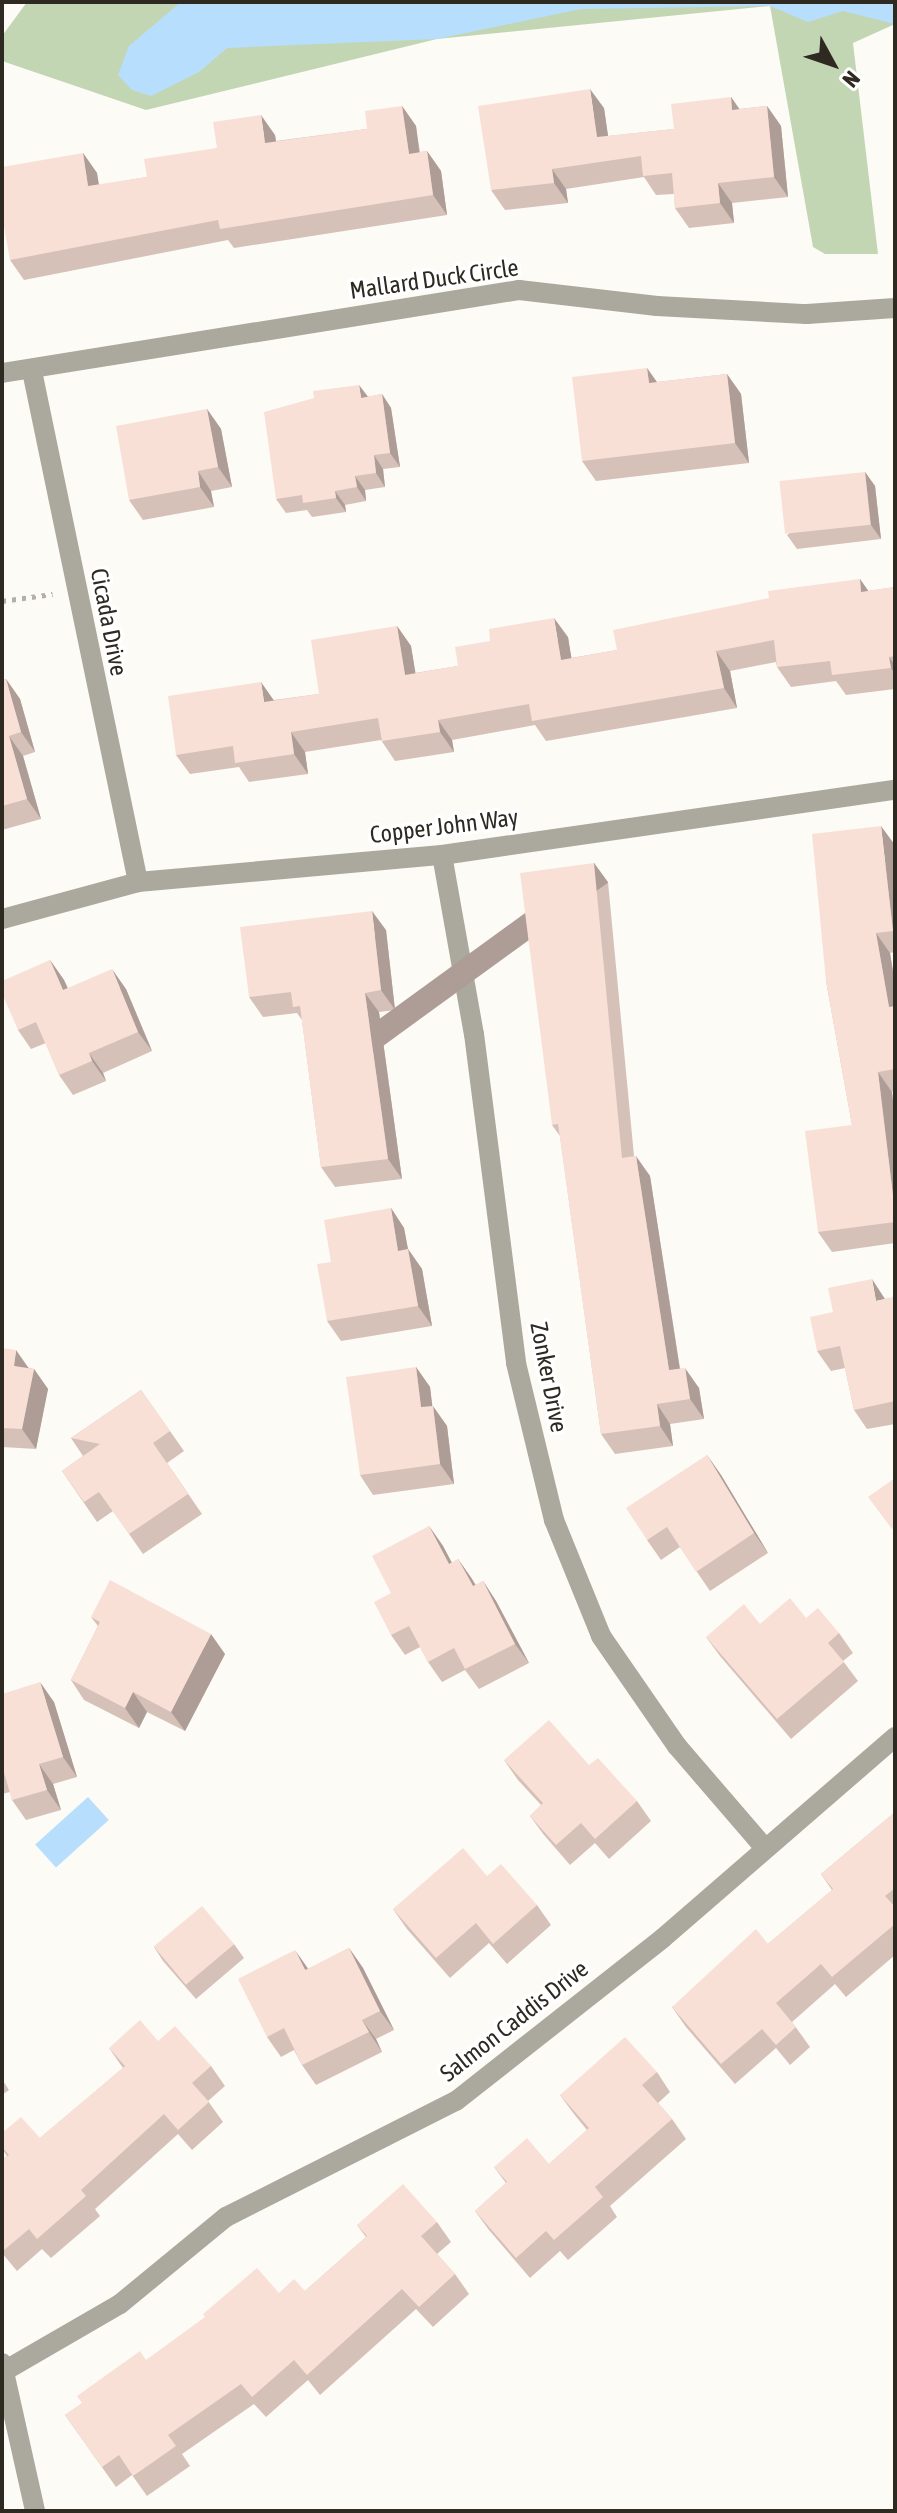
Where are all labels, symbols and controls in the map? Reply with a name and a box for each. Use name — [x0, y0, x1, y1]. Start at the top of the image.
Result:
north arrow — [793, 24, 873, 104]
text: N — [837, 66, 866, 93]
street label: Mallard Duck Circle — [348, 253, 520, 305]
street label: Cicada Drive — [84, 566, 134, 678]
street label: Copper John Way — [368, 803, 520, 849]
street label: Zonker Drive — [524, 1319, 574, 1435]
street label: Salmon Caddis Drive — [434, 1954, 594, 2088]

